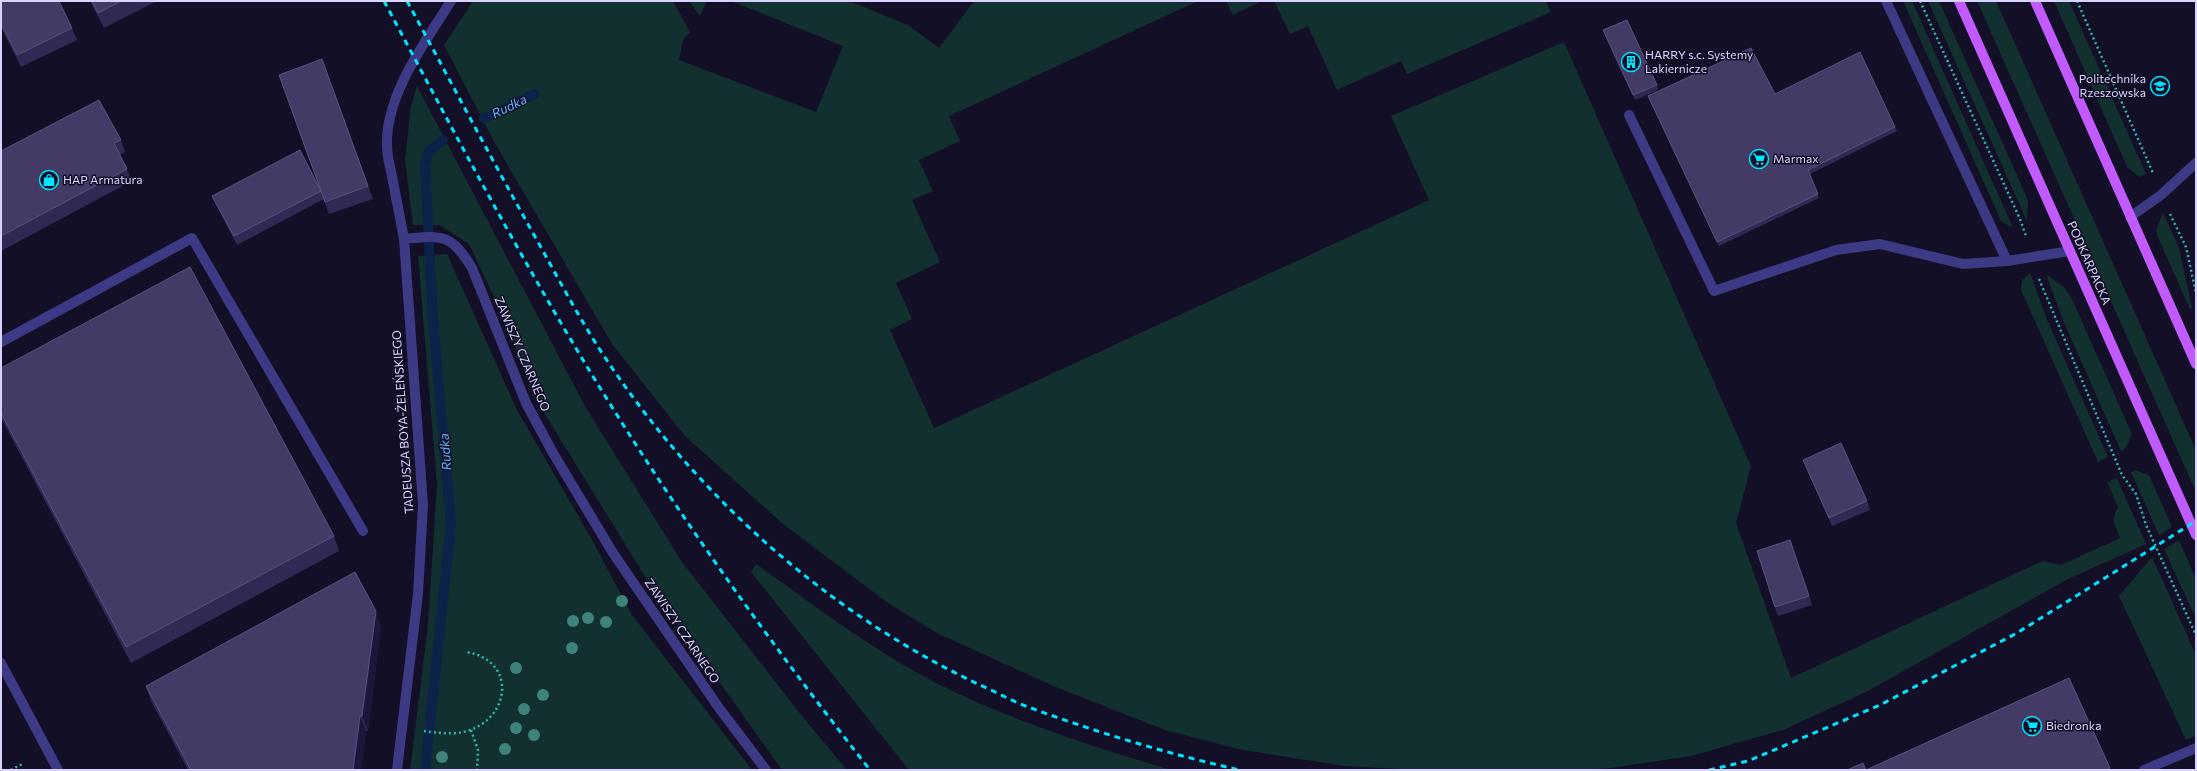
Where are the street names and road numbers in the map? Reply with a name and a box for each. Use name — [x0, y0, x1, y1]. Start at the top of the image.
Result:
street label: PODKARPACKA — [2065, 219, 2115, 307]
street label: ZAWISZY CZARNEGO — [492, 294, 554, 413]
street label: TADEUSZA BOYA-ŻELEŃSKIEGO — [389, 330, 415, 514]
street label: ZAWISZY CZARNEGO — [642, 575, 723, 686]

